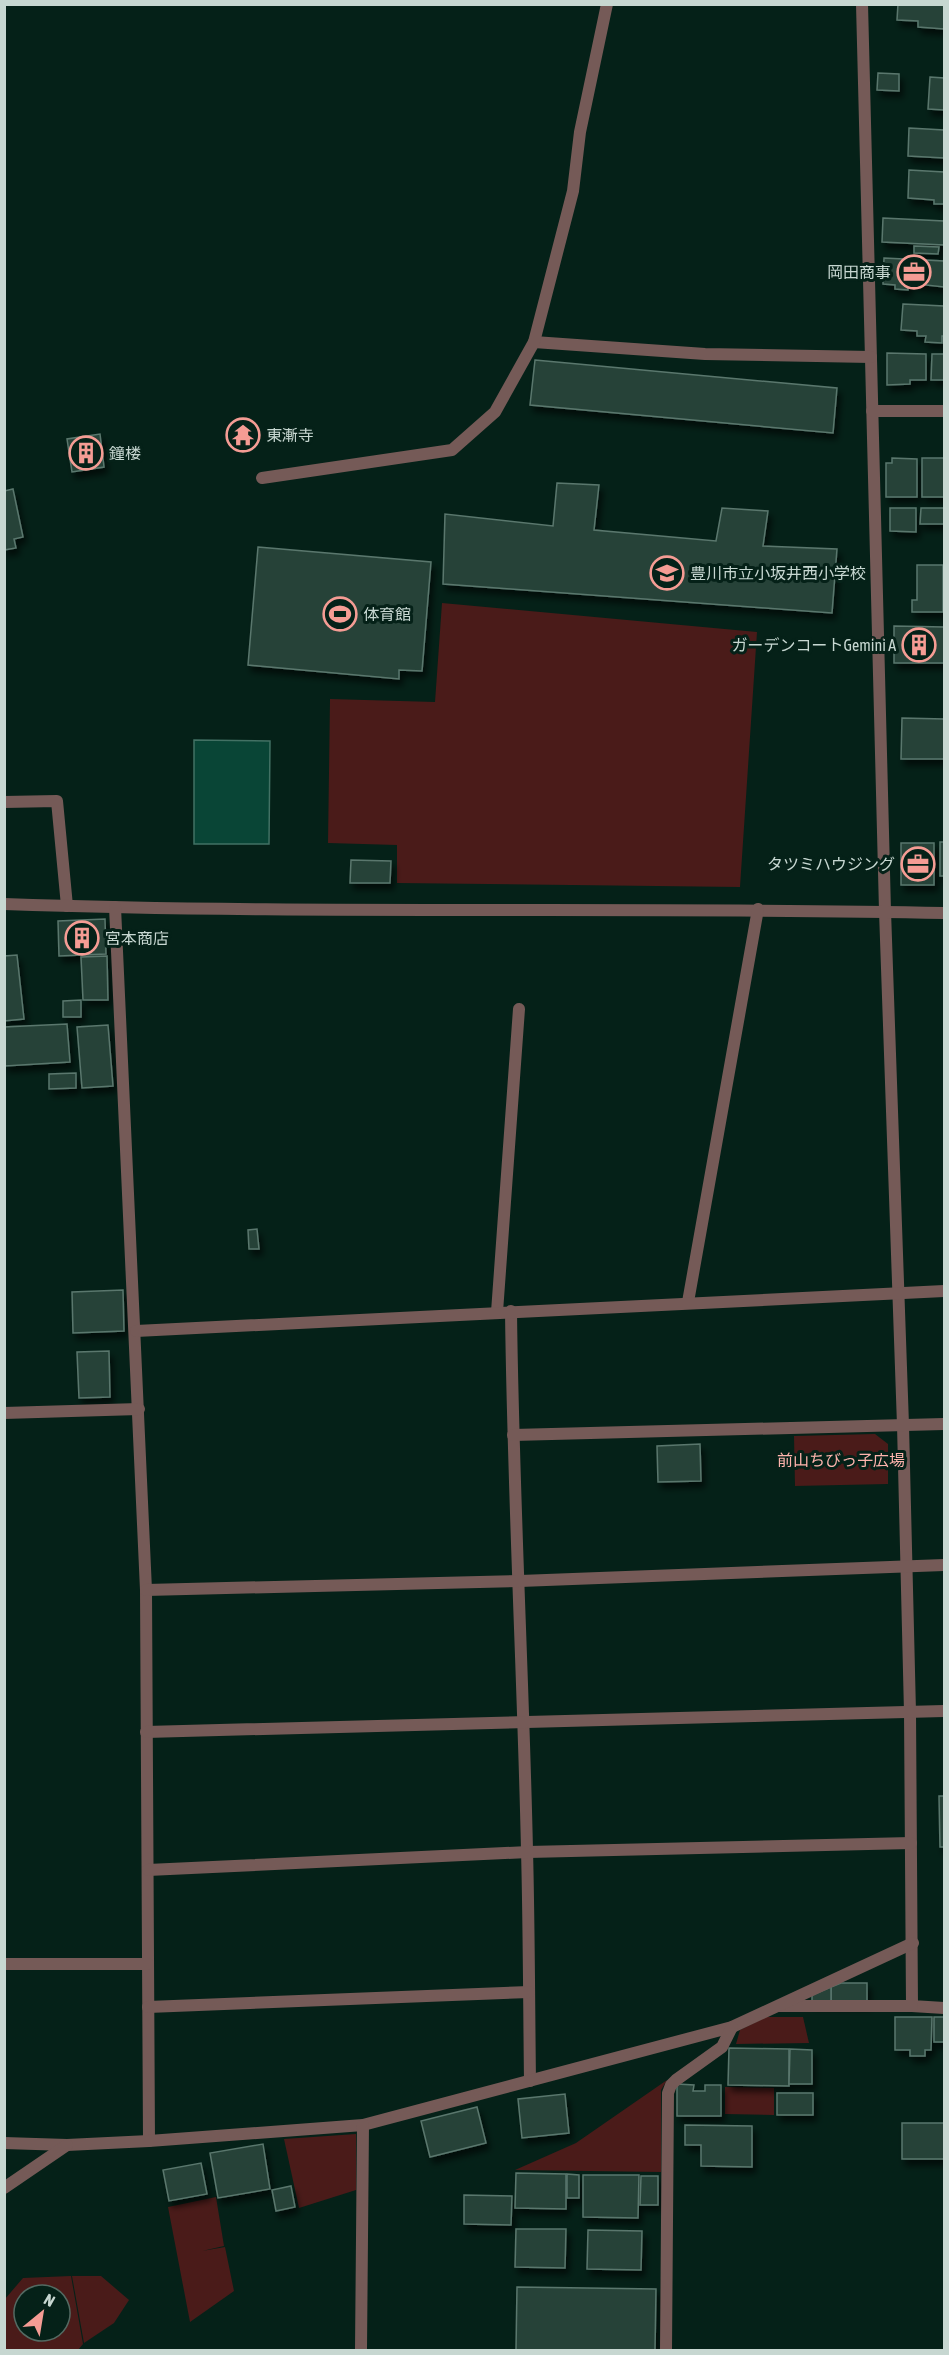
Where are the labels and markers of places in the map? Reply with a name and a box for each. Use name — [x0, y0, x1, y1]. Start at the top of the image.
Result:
office icon: 岡田商事 — [896, 254, 932, 290]
place label: 岡田商事 — [827, 263, 891, 281]
temple icon: 東漸寺 — [225, 417, 261, 453]
place label: 東漸寺 — [266, 426, 314, 444]
building icon: 鐘楼 — [68, 435, 104, 471]
place label: 鐘楼 — [109, 444, 141, 462]
school or university icon: 豊川市立小坂井西小学校 — [649, 555, 685, 591]
place label: 豊川市立小坂井西小学校 — [690, 564, 866, 582]
sports icon: 体育館 — [322, 596, 358, 632]
place label: 体育館 — [363, 605, 411, 623]
building icon: ガーデンコートGemini A — [901, 627, 937, 663]
place label: ガーデンコートGemini A — [732, 636, 896, 654]
office icon: タツミハウジング — [900, 846, 936, 882]
place label: タツミハウジング — [767, 855, 895, 873]
building icon: 宮本商店 — [64, 920, 100, 956]
place label: 宮本商店 — [105, 929, 169, 947]

